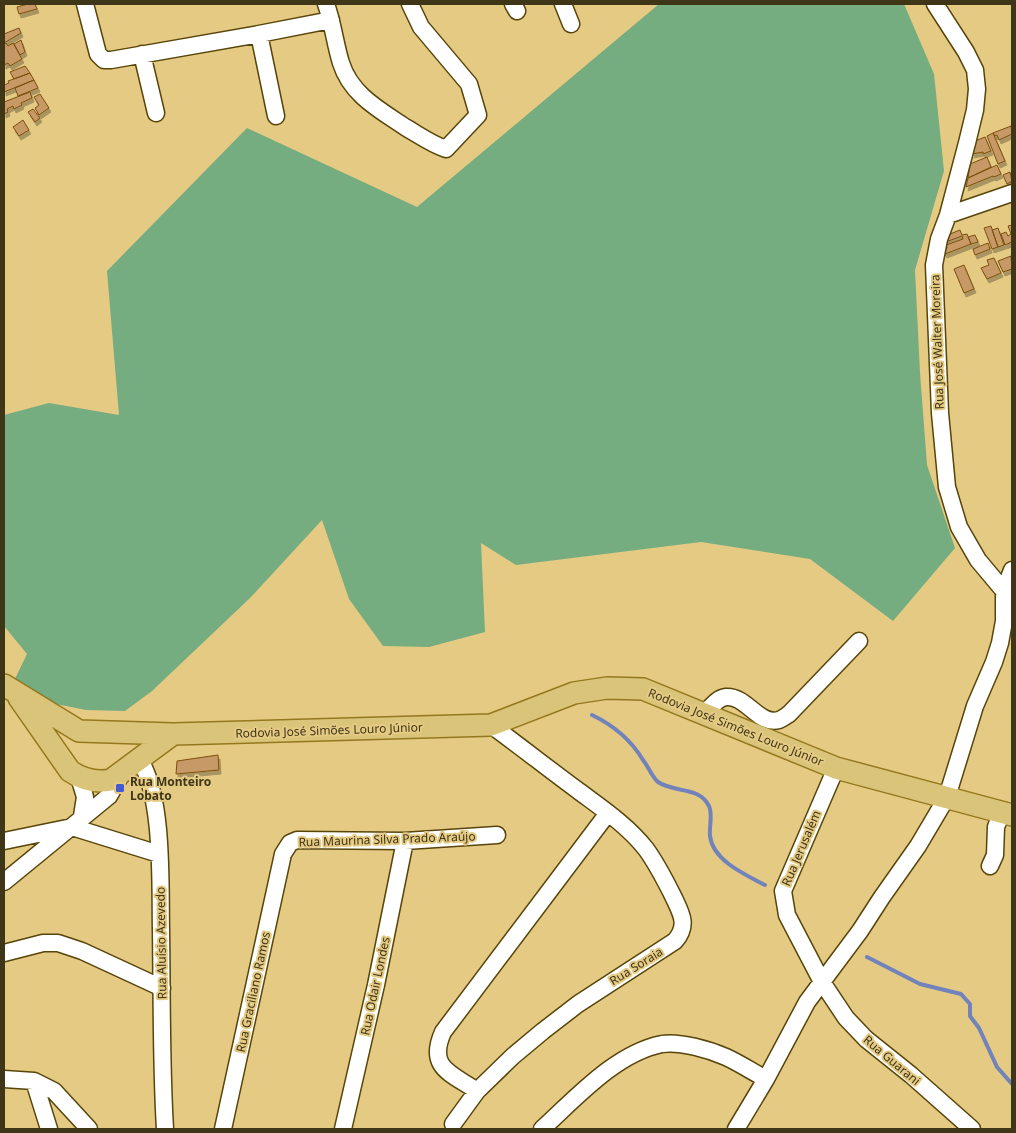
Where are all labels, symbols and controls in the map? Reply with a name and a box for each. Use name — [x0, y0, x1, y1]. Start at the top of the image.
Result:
street label: Rua José Walter Moreira — [926, 274, 948, 410]
street label: Rodovia José Simões Louro Júnior — [646, 684, 826, 770]
street label: Rodovia José Simões Louro Júnior — [235, 718, 423, 742]
place label: Rua Monteiro Lobato — [130, 773, 211, 804]
marker: Rua Monteiro Lobato — [114, 782, 126, 794]
street label: Rua Jerusalém — [777, 808, 825, 888]
street label: Rua Maurina Silva Prado Araújo — [298, 827, 476, 851]
street label: Rua Aluísio Azevedo — [152, 887, 170, 999]
street label: Rua Graciliano Ramos — [232, 930, 274, 1054]
street label: Rua Odair Londes — [356, 935, 394, 1037]
street label: Rua Soraia — [606, 943, 666, 989]
street label: Rua Guarani — [860, 1031, 924, 1089]

